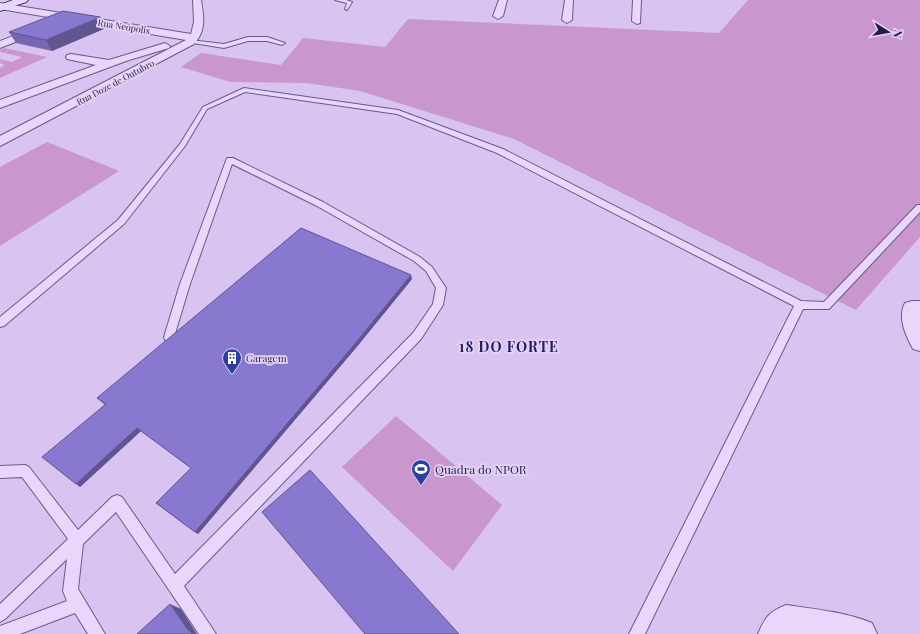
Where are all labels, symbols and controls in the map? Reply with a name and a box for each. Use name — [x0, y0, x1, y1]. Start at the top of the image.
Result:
north arrow — [868, 12, 908, 52]
street label: Rua Neópolis — [97, 16, 151, 36]
text: N — [890, 29, 906, 39]
street label: Rua Doze de Outubro — [74, 56, 156, 108]
district label: 18 DO FORTE — [459, 337, 559, 356]
building icon: Garagem — [221, 347, 243, 375]
place label: Garagem — [246, 351, 287, 365]
sports icon: Quadra do NPOR — [410, 458, 432, 486]
place label: Quadra do NPOR — [435, 461, 527, 477]

